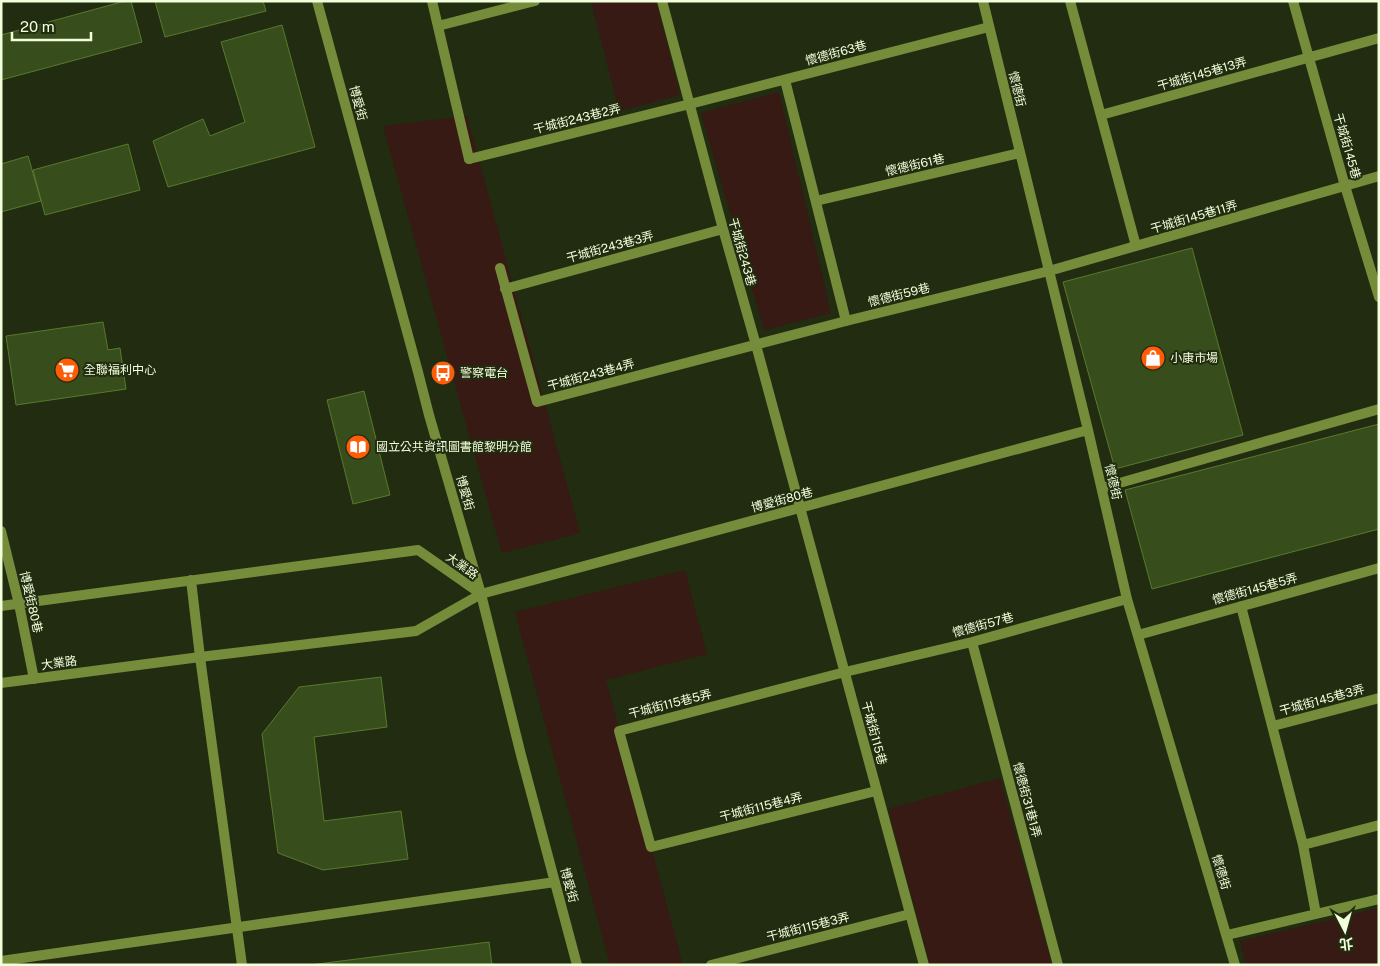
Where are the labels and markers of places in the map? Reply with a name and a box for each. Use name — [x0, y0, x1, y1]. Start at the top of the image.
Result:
shop icon: 小康市場 — [1140, 345, 1166, 371]
place label: 小康市場 — [1170, 351, 1218, 365]
supermarket icon: 全聯福利中心 — [54, 357, 80, 383]
bus stop icon: 警察電台 — [430, 360, 456, 386]
place label: 全聯福利中心 — [84, 363, 156, 377]
place label: 警察電台 — [460, 366, 508, 380]
library icon: 國立公共資訊圖書館黎明分館 — [345, 434, 371, 460]
place label: 國立公共資訊圖書館黎明分館 — [376, 440, 532, 454]

